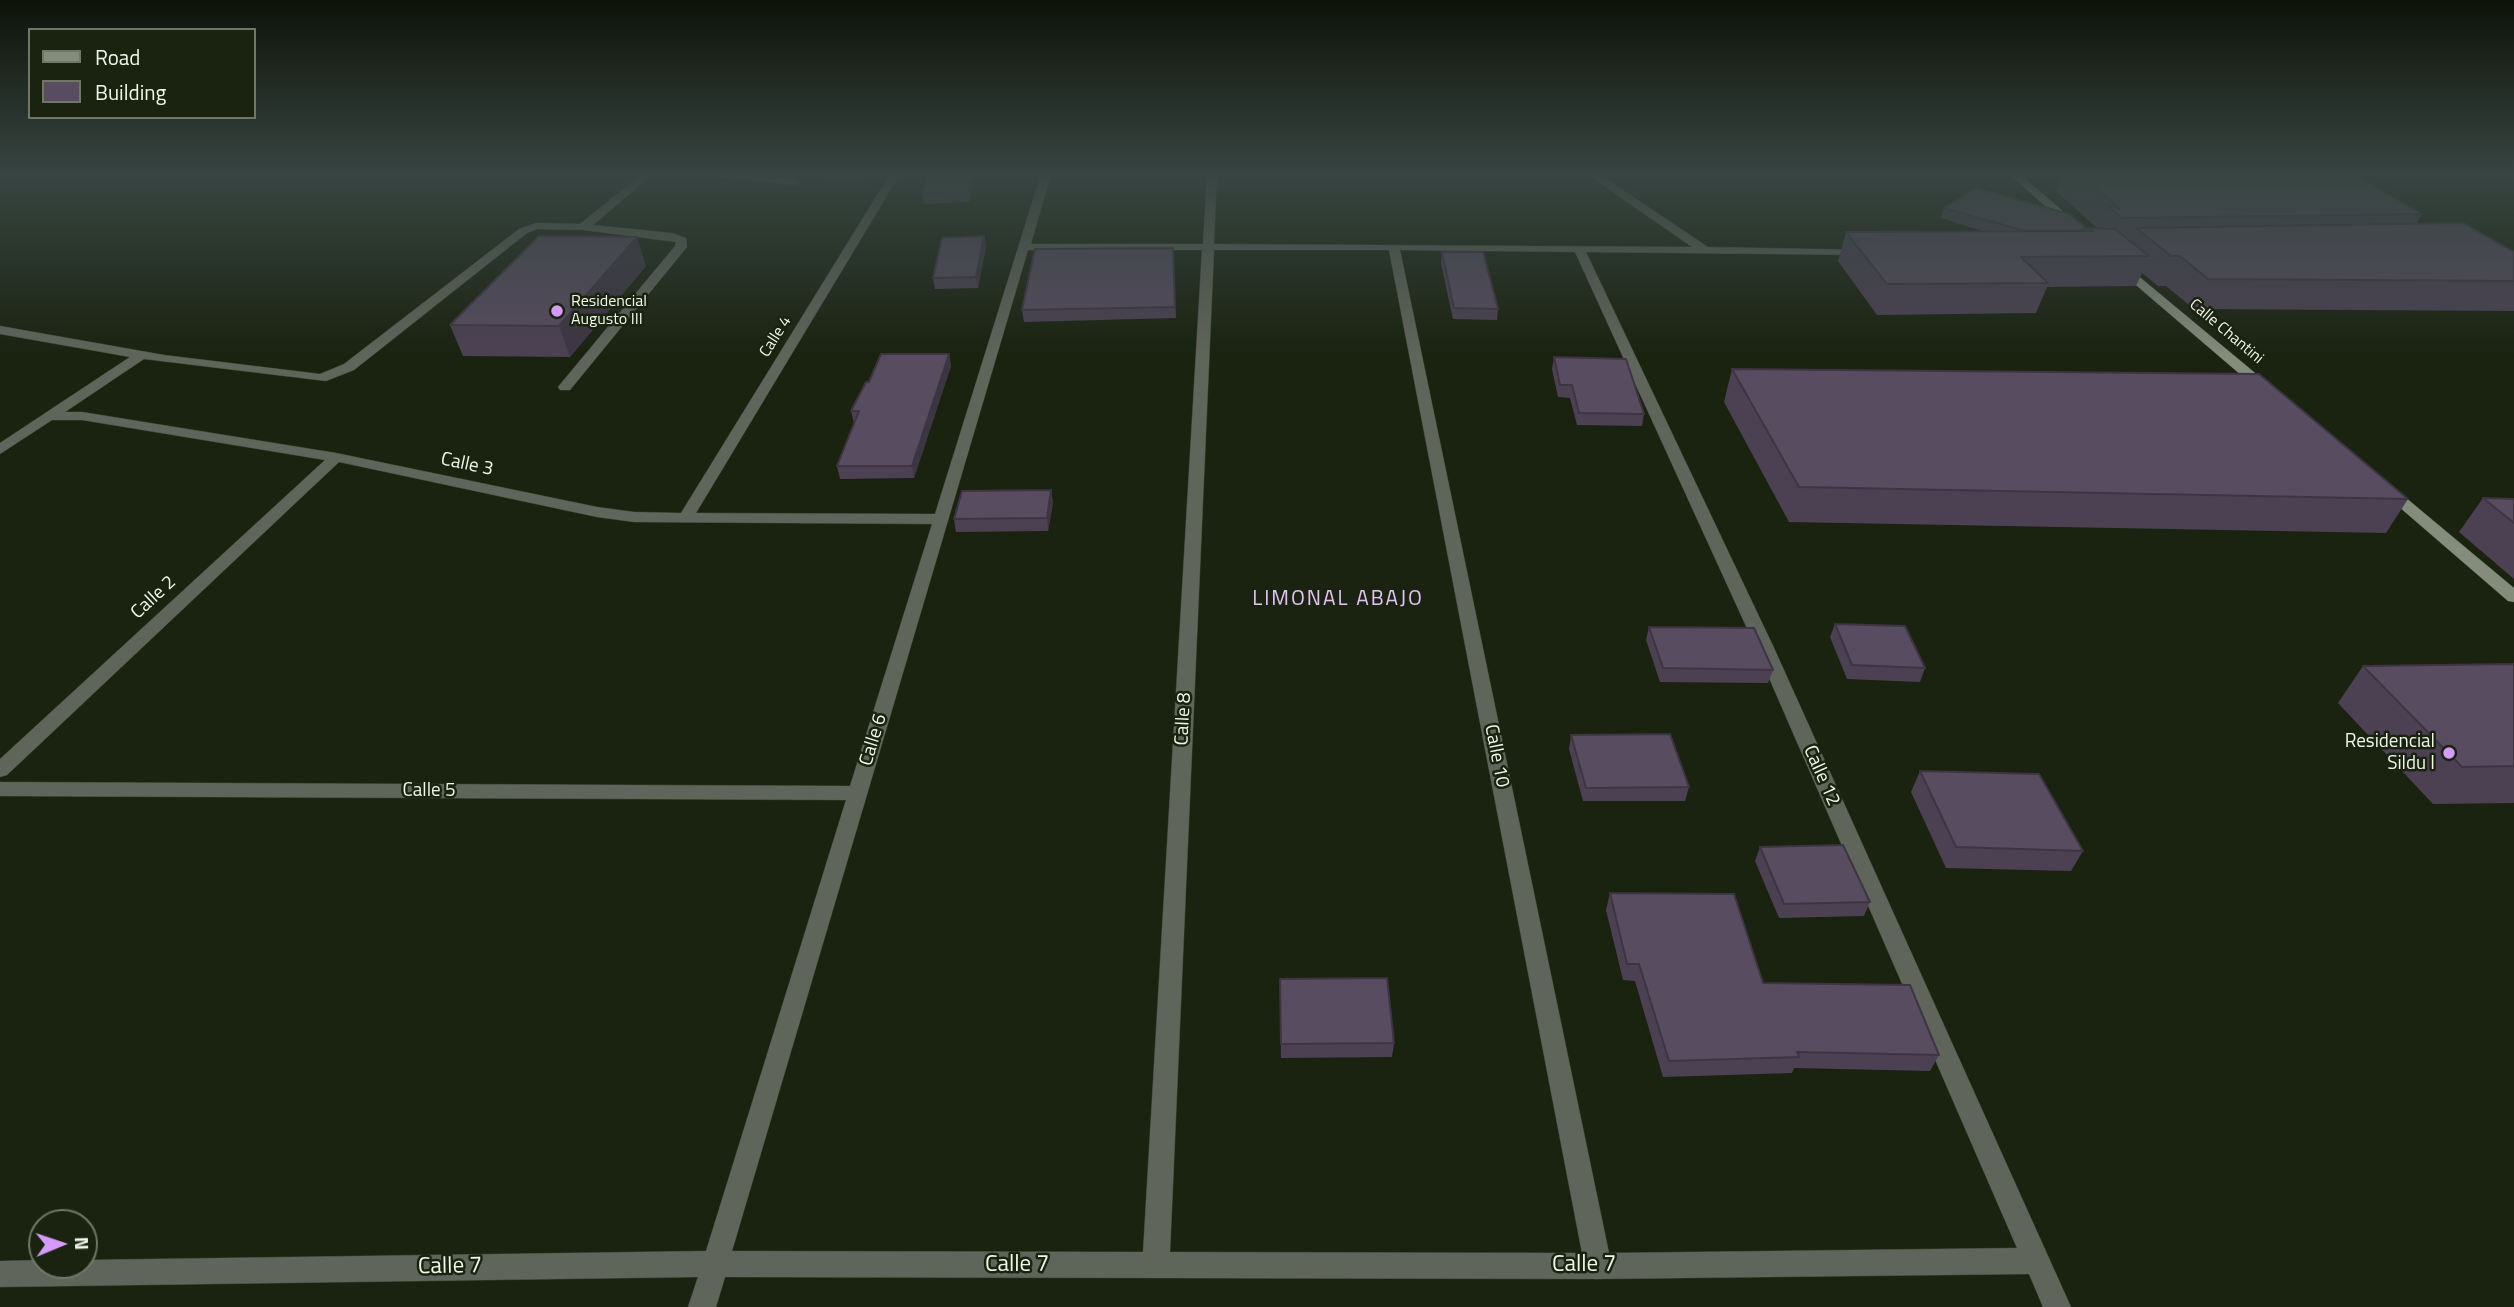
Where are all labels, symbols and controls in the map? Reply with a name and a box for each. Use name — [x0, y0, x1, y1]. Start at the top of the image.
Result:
legend — [28, 28, 256, 119]
text: Road — [95, 41, 140, 73]
text: Building — [95, 76, 166, 108]
place label: Residencial Augusto III — [571, 292, 647, 330]
street label: Calle Chantini — [2185, 295, 2267, 369]
marker: Residencial Augusto III — [549, 303, 565, 319]
street label: Calle 4 — [756, 313, 796, 361]
street label: Calle 3 — [439, 448, 495, 482]
street label: Calle 2 — [127, 572, 181, 624]
district label: LIMONAL ABAJO — [1254, 587, 1422, 613]
street label: Calle 8 — [1171, 692, 1197, 746]
street label: Calle 6 — [855, 711, 893, 769]
street label: Calle 10 — [1479, 723, 1513, 789]
place label: Residencial Sildu I — [2345, 731, 2435, 775]
street label: Calle 12 — [1798, 742, 1844, 810]
marker: Residencial Sildu I — [2441, 745, 2457, 761]
street label: Calle 5 — [402, 780, 456, 802]
north arrow — [28, 1209, 98, 1279]
text: N — [68, 1236, 97, 1250]
street label: Calle 7 — [985, 1251, 1049, 1279]
street label: Calle 7 — [1552, 1251, 1616, 1279]
street label: Calle 7 — [418, 1253, 482, 1281]

